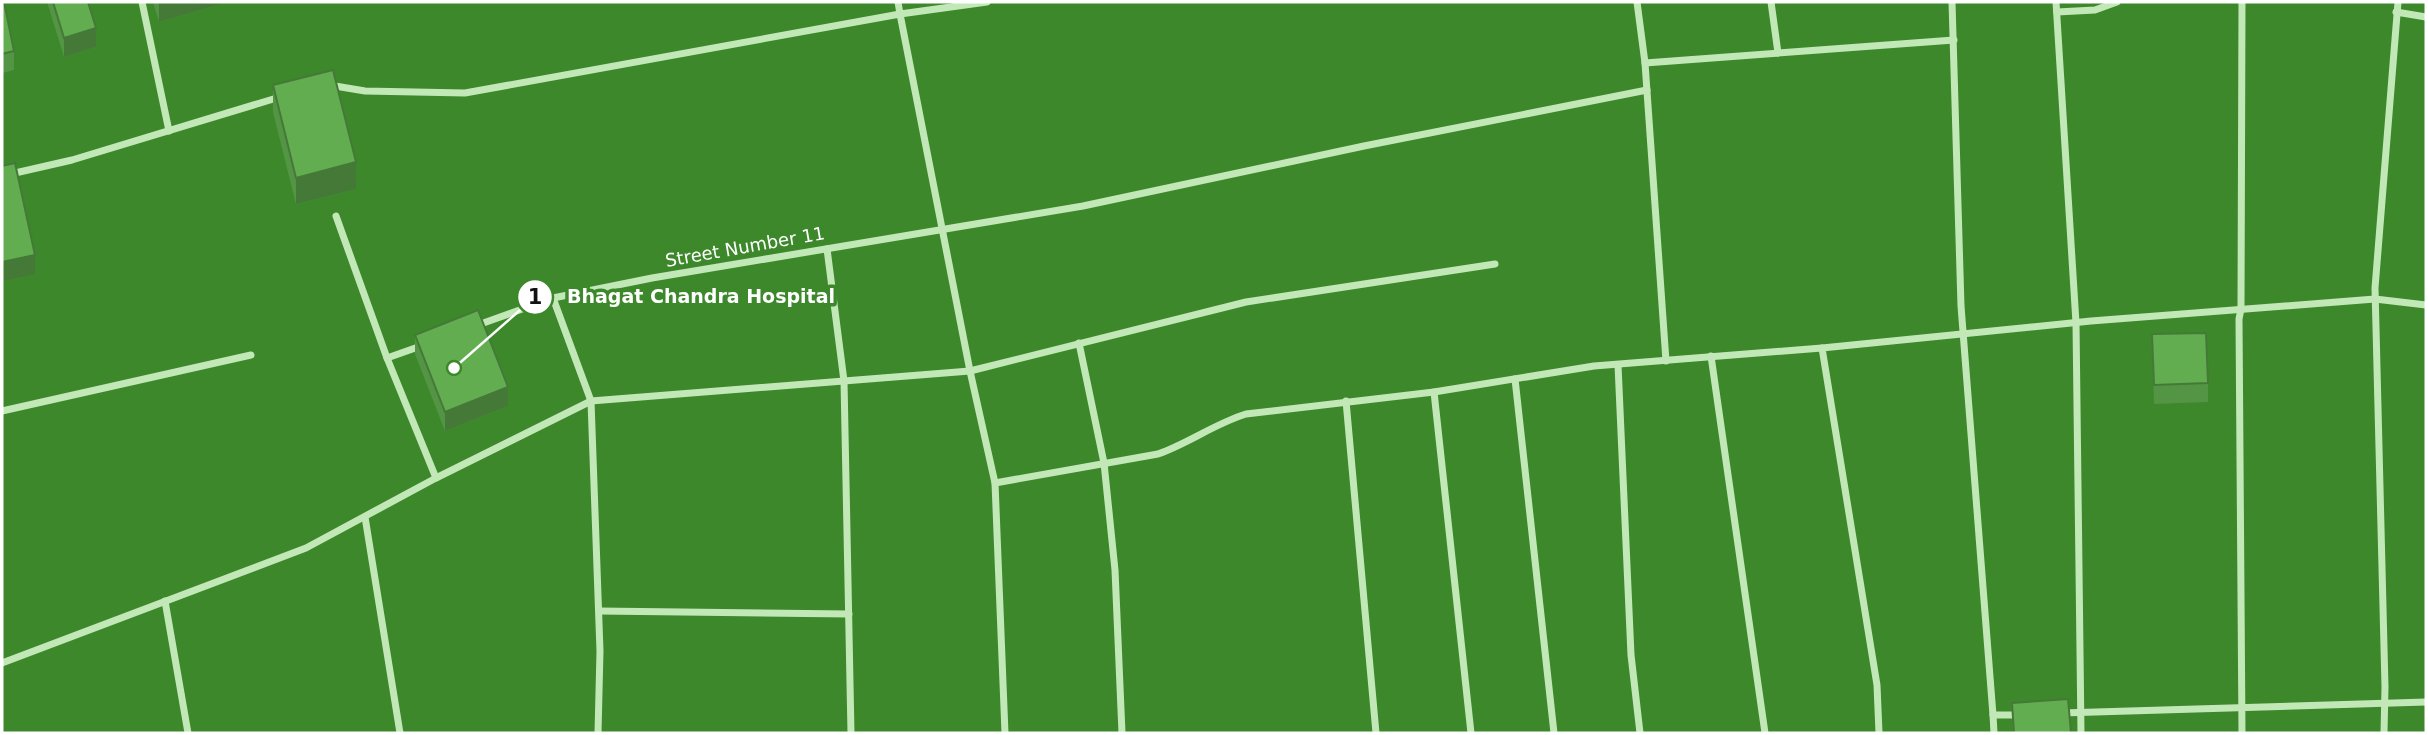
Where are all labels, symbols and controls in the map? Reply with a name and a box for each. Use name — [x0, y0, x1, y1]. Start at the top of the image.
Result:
street label: Street Number 11 — [664, 222, 826, 271]
callout: Bhagat Chandra Hospital — [518, 277, 849, 317]
text: 1 — [528, 285, 542, 309]
text: Bhagat Chandra Hospital — [567, 285, 835, 307]

